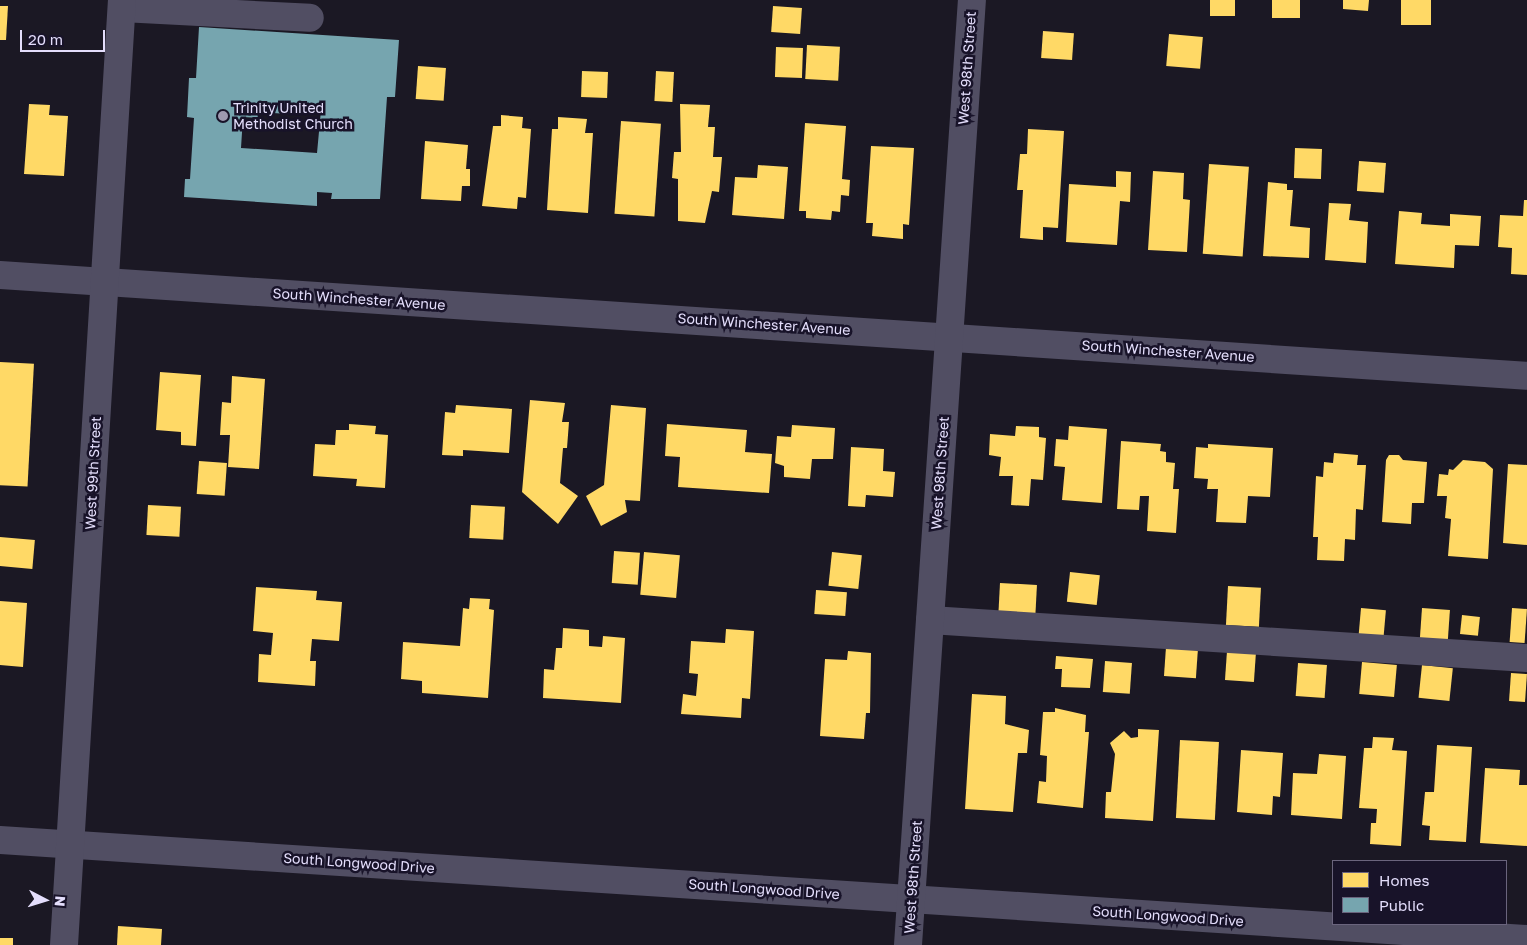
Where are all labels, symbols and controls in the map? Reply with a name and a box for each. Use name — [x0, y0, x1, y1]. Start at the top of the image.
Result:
street label: West 98th Street — [955, 11, 979, 125]
scale bar — [22, 20, 108, 52]
text: 20 m — [28, 30, 63, 48]
place label: Trinity United Methodist Church — [233, 100, 353, 132]
marker: Trinity United Methodist Church — [217, 110, 229, 122]
street label: South Winchester Avenue — [272, 285, 446, 313]
street label: South Winchester Avenue — [677, 310, 851, 338]
street label: South Winchester Avenue — [1081, 337, 1255, 365]
street label: West 99th Street — [82, 416, 104, 530]
street label: West 98th Street — [928, 416, 952, 530]
street label: West 98th Street — [901, 820, 925, 934]
street label: South Longwood Drive — [283, 849, 435, 877]
legend — [1332, 860, 1507, 925]
text: Homes — [1379, 871, 1429, 889]
north arrow — [20, 875, 70, 925]
street label: South Longwood Drive — [688, 875, 840, 903]
text: N — [52, 895, 69, 907]
text: Public — [1379, 896, 1424, 914]
street label: South Longwood Drive — [1092, 902, 1244, 930]

